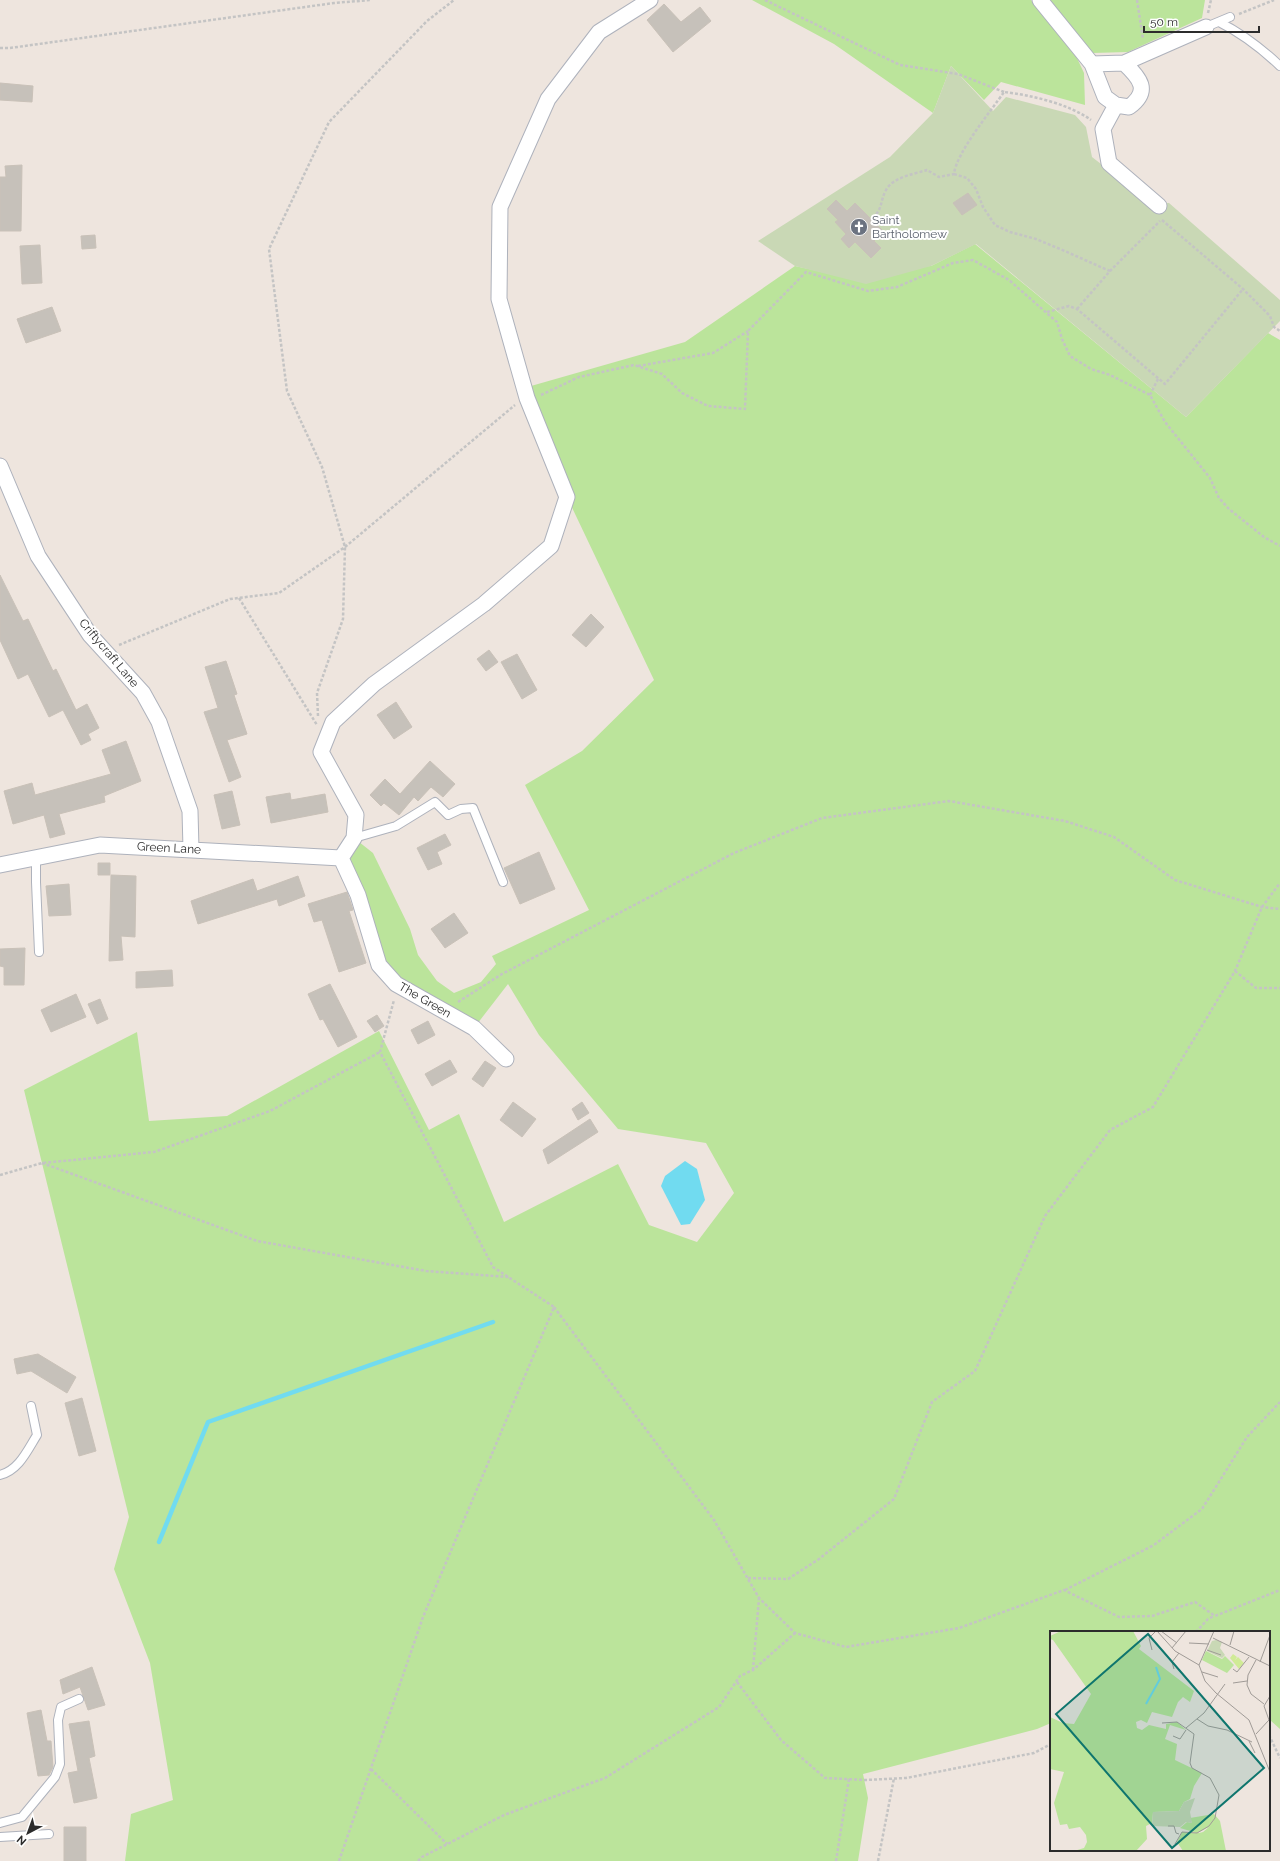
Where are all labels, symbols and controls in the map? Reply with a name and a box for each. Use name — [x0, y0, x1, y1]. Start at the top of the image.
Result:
scale bar — [1144, 8, 1259, 34]
text: 50 m — [1150, 15, 1178, 29]
place label: Saint Bartholomew — [872, 213, 947, 241]
church icon: Saint Bartholomew — [849, 217, 869, 237]
street label: Criftycraft Lane — [76, 616, 142, 690]
street label: Green Lane — [137, 839, 201, 857]
street label: The Green — [396, 979, 454, 1021]
inset map — [1050, 1631, 1270, 1851]
north arrow — [8, 1813, 48, 1853]
text: N — [14, 1833, 29, 1848]

